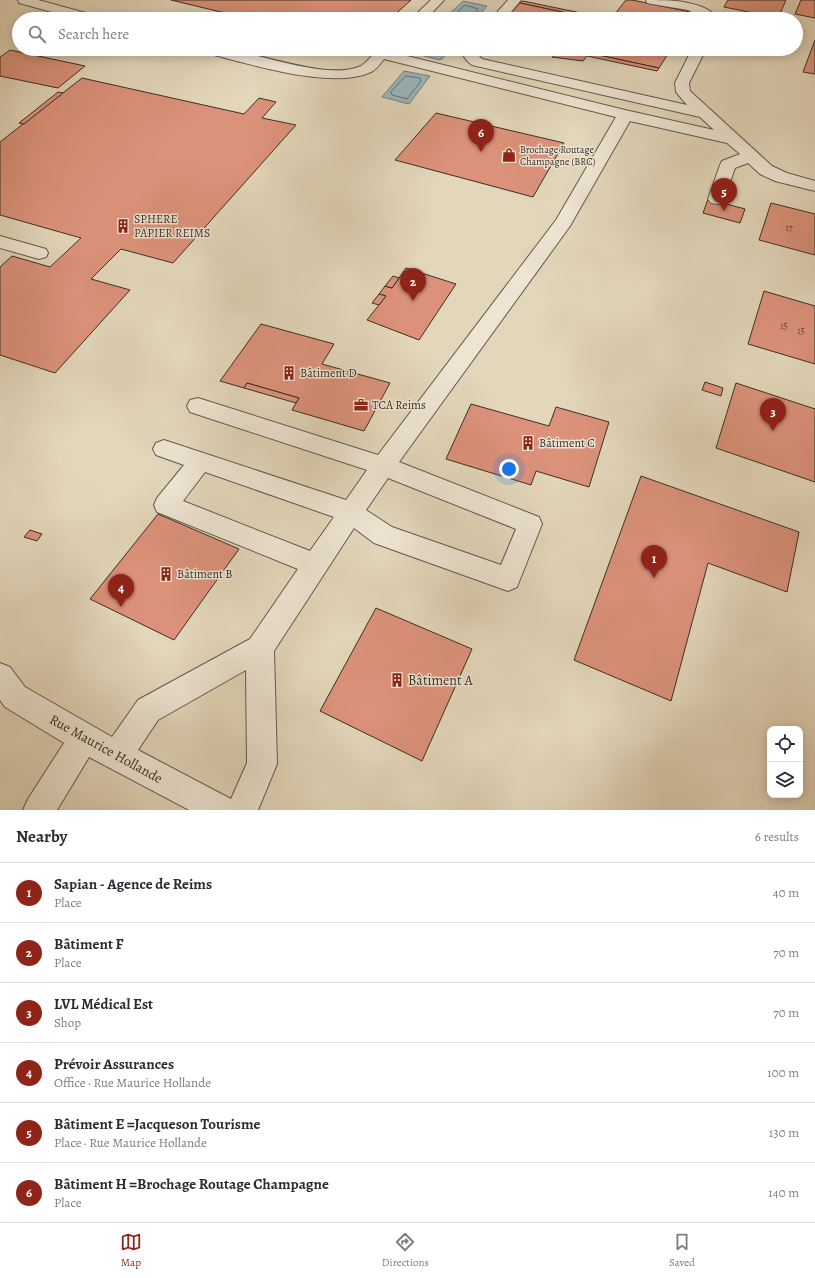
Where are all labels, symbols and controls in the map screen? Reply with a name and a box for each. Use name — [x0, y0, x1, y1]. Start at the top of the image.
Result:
search box — [12, 12, 803, 56]
icon: search — [26, 23, 48, 45]
text: Search here — [58, 24, 129, 44]
pin: 6 — [468, 119, 494, 152]
place label: Brochage Routage Champagne (BRC) — [520, 143, 595, 169]
shop icon: Brochage Routage Champagne (BRC) — [501, 147, 517, 163]
pin: 5 — [711, 178, 737, 211]
place label: SPHERE PAPIER REIMS — [134, 211, 210, 241]
building icon: SPHERE PAPIER REIMS — [115, 218, 131, 234]
house number: 17 — [785, 221, 794, 234]
pin: 2 — [400, 268, 426, 301]
house number: 15 — [780, 319, 788, 332]
house number: 15 — [797, 324, 805, 337]
building icon: Bâtiment D — [281, 365, 297, 381]
place label: Bâtiment D — [300, 365, 357, 381]
office icon: TCA Reims — [353, 397, 369, 413]
place label: TCA Reims — [372, 397, 426, 413]
pin: 3 — [760, 398, 786, 431]
building icon: Bâtiment C — [520, 435, 536, 451]
place label: Bâtiment C — [539, 435, 595, 451]
your location — [499, 459, 519, 479]
pin: 1 — [641, 545, 667, 578]
building icon: Bâtiment B — [158, 566, 174, 582]
place label: Bâtiment B — [177, 566, 233, 582]
pin: 4 — [108, 574, 134, 607]
place label: Bâtiment A — [408, 671, 473, 690]
building icon: Bâtiment A — [389, 672, 405, 688]
street label: Rue Maurice Hollande — [46, 710, 166, 788]
map controls — [767, 726, 803, 798]
button: locate — [767, 726, 803, 762]
button: layers — [767, 762, 803, 798]
text: Nearby — [16, 825, 67, 848]
text: 6 results — [755, 828, 799, 845]
text: Sapian - Agence de Reims — [54, 874, 212, 894]
text: 1 — [27, 884, 31, 901]
text: 40 m — [773, 884, 799, 901]
text: Place — [54, 894, 82, 911]
text: Bâtiment F — [54, 934, 123, 954]
text: 2 — [26, 944, 32, 961]
text: 70 m — [773, 944, 799, 961]
text: Place — [54, 954, 82, 971]
text: LVL Médical Est — [54, 994, 153, 1014]
text: 3 — [26, 1004, 32, 1021]
text: 70 m — [773, 1004, 799, 1021]
text: Shop — [54, 1014, 81, 1031]
text: Prévoir Assurances — [54, 1054, 174, 1074]
text: 4 — [26, 1064, 32, 1081]
text: 100 m — [767, 1064, 799, 1081]
text: Office · Rue Maurice Hollande — [54, 1074, 211, 1091]
text: Bâtiment E =Jacqueson Tourisme — [54, 1114, 260, 1134]
text: 5 — [26, 1124, 32, 1141]
text: 130 m — [769, 1124, 799, 1141]
text: Place · Rue Maurice Hollande — [54, 1134, 207, 1151]
text: Bâtiment H =Brochage Routage Champagne — [54, 1174, 329, 1194]
text: 6 — [26, 1184, 32, 1201]
text: 140 m — [768, 1184, 799, 1201]
text: Place — [54, 1194, 82, 1211]
tab: Map — [120, 1231, 142, 1270]
tab: Directions — [382, 1231, 429, 1270]
tab: Saved — [669, 1231, 695, 1270]

